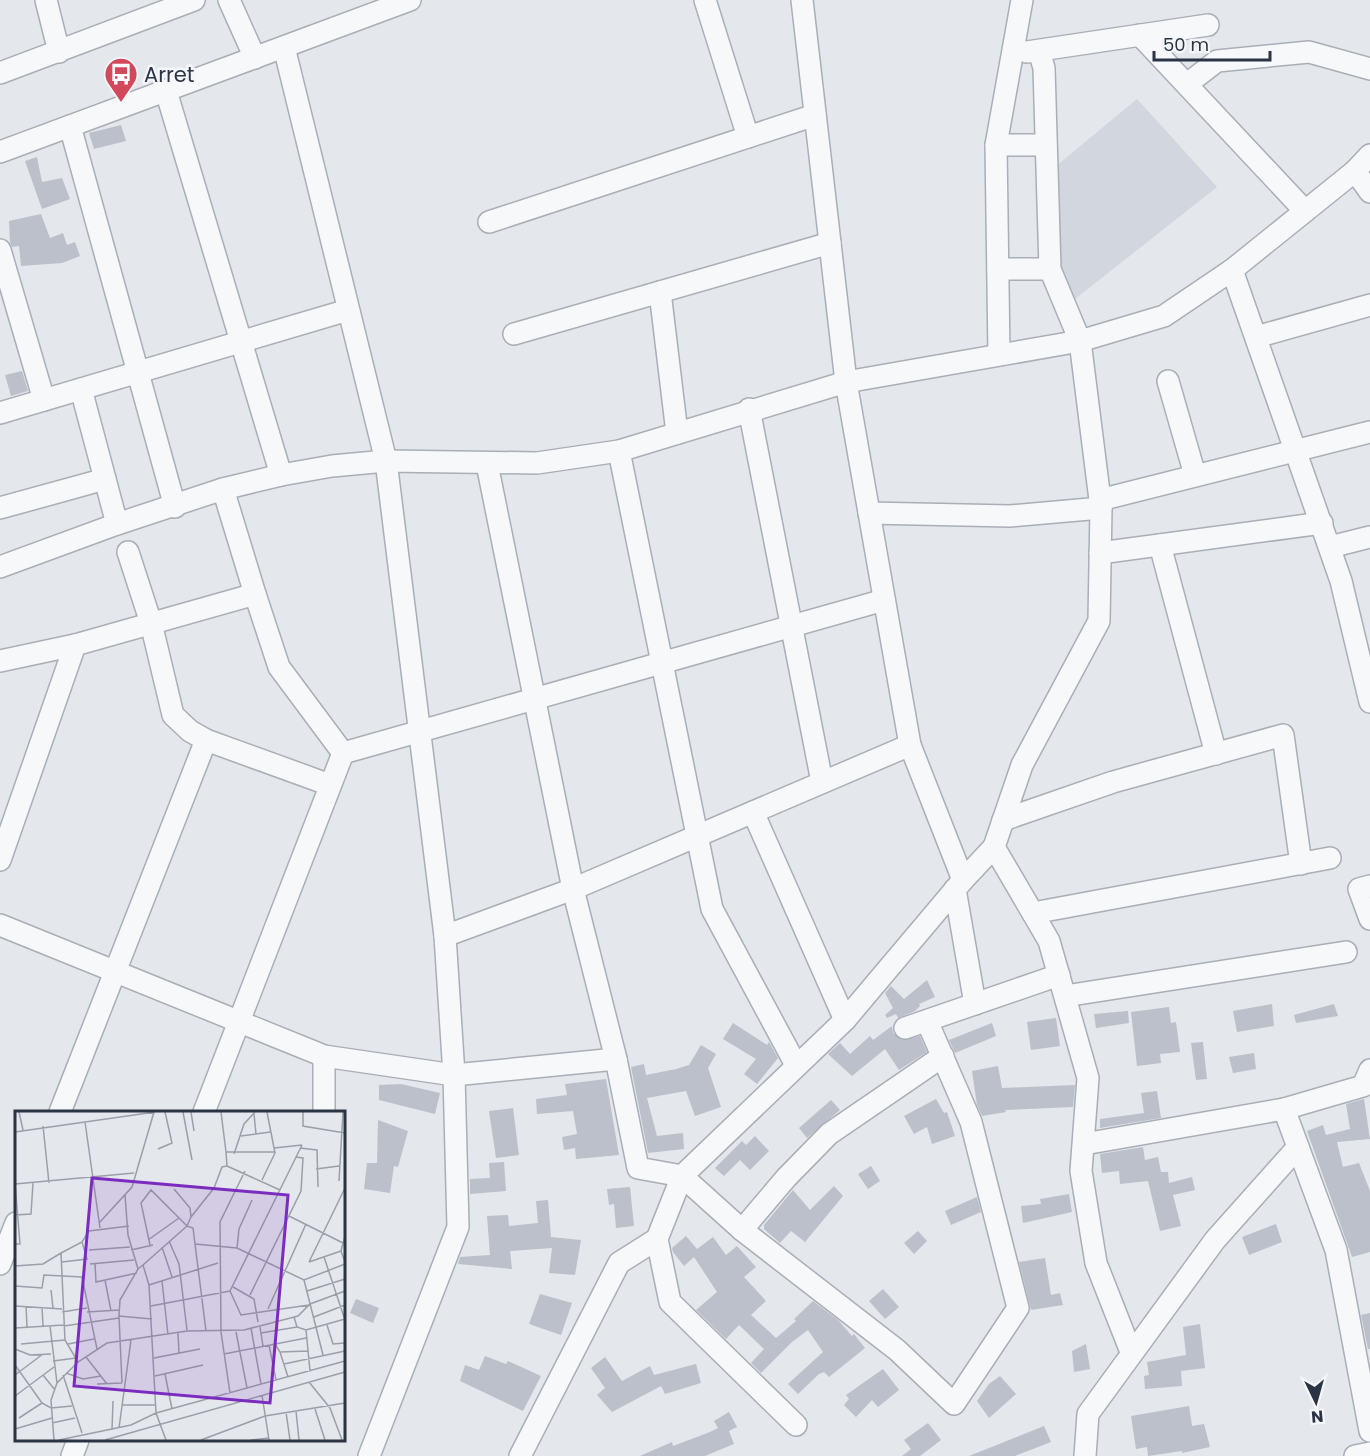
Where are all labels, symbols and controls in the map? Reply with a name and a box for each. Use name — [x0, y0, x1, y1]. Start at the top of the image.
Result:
scale bar — [1154, 24, 1270, 62]
text: 50 m — [1163, 32, 1209, 57]
bus stop icon: Arret — [103, 56, 139, 103]
place label: Arret — [144, 60, 194, 89]
inset map — [15, 1111, 345, 1441]
north arrow — [1286, 1372, 1346, 1432]
text: N — [1310, 1404, 1324, 1428]

